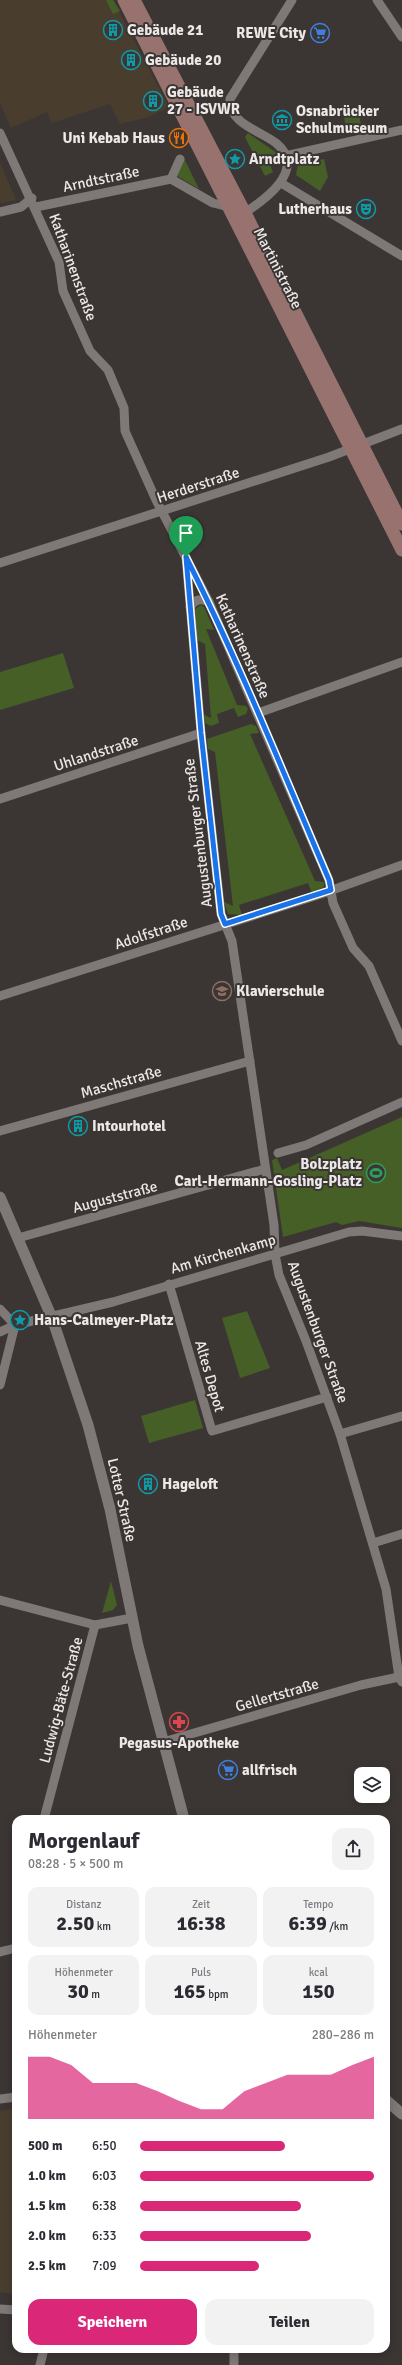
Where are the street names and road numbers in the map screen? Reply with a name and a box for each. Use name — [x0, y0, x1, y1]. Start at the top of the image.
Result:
street label: Arndtstraße — [61, 162, 141, 196]
street label: Katharinenstraße — [45, 211, 101, 323]
street label: Martinistraße — [250, 224, 306, 312]
street label: Herderstraße — [154, 463, 242, 507]
street label: Katharinenstraße — [212, 591, 274, 701]
street label: Uhlandstraße — [51, 731, 141, 775]
street label: Augustenburger Straße — [180, 757, 216, 909]
street label: Adolfstraße — [112, 913, 190, 953]
street label: Maschstraße — [78, 1062, 164, 1102]
street label: Auguststraße — [71, 1177, 159, 1217]
street label: Am Kirchenkamp — [168, 1230, 278, 1278]
street label: Augustenburger Straße — [284, 1258, 352, 1406]
street label: Altes Depot — [191, 1338, 229, 1414]
street label: Lotter Straße — [104, 1456, 140, 1544]
street label: Ludwig-Bäte-Straße — [36, 1635, 86, 1765]
street label: Gellertstraße — [233, 1674, 321, 1716]

